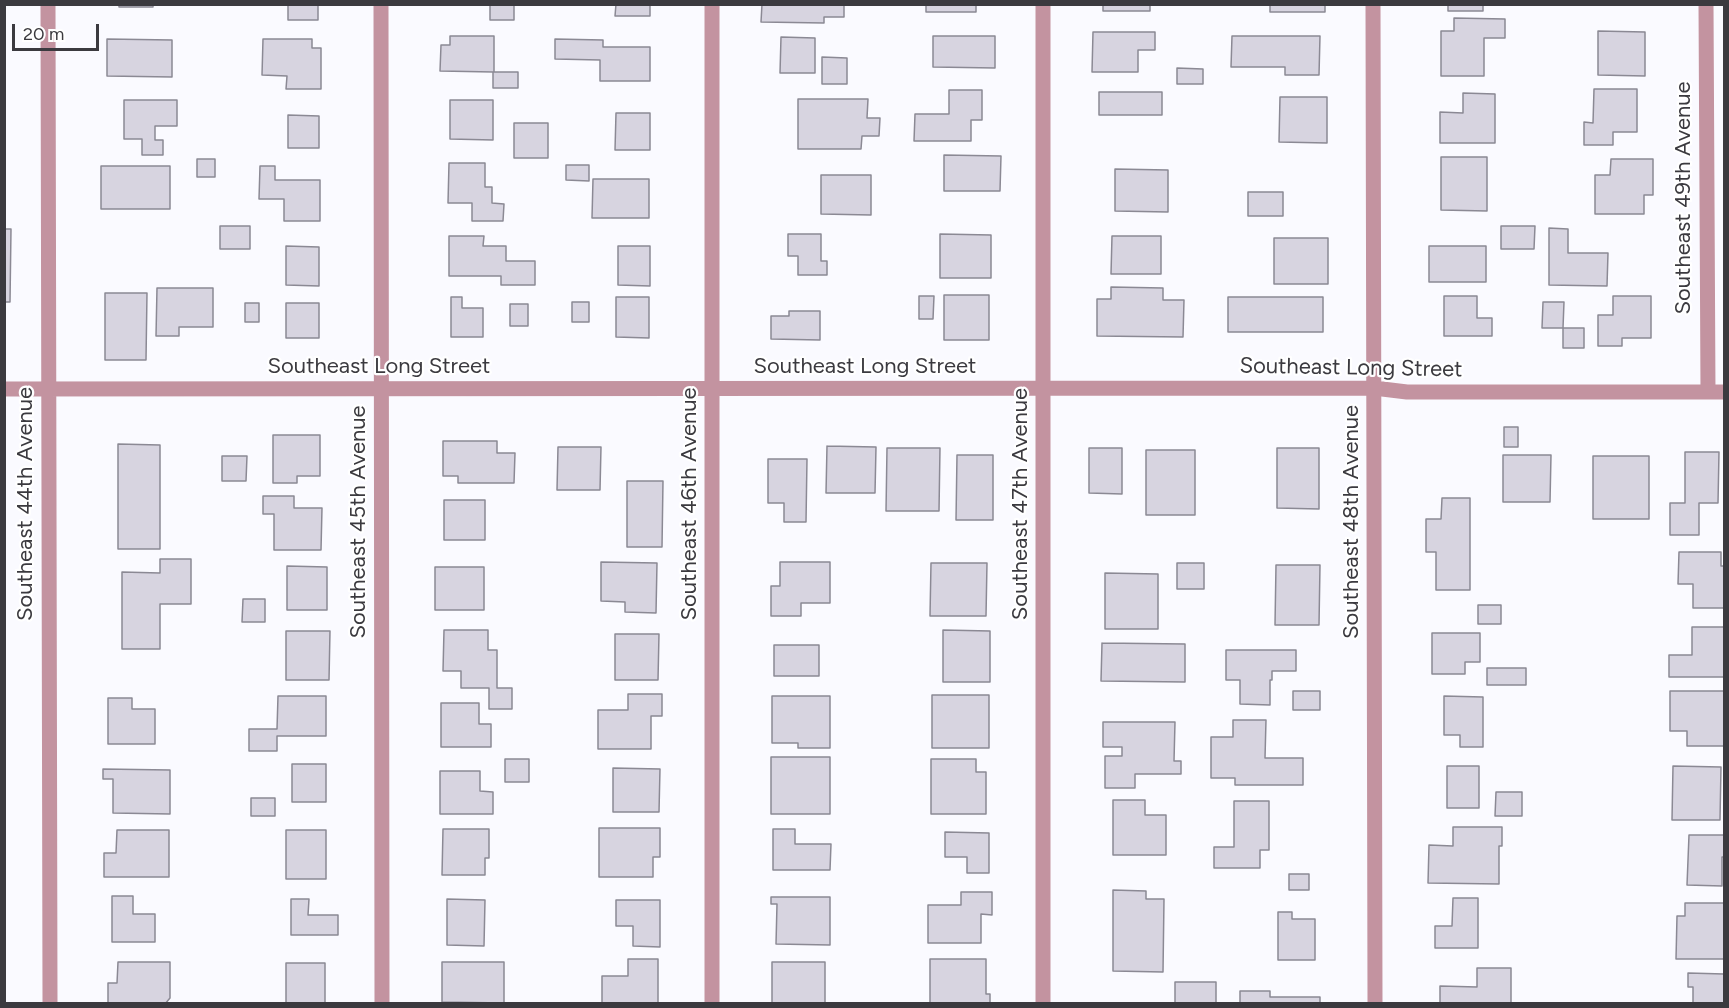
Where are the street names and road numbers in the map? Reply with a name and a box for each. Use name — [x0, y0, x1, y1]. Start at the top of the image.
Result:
street label: Southeast 49th Avenue — [1671, 82, 1697, 314]
street label: Southeast Long Street — [1239, 353, 1463, 383]
street label: Southeast Long Street — [268, 354, 490, 380]
street label: Southeast Long Street — [754, 354, 976, 380]
street label: Southeast 44th Avenue — [13, 387, 39, 621]
street label: Southeast 46th Avenue — [677, 388, 703, 620]
street label: Southeast 47th Avenue — [1008, 388, 1034, 620]
street label: Southeast 45th Avenue — [346, 405, 372, 639]
street label: Southeast 48th Avenue — [1339, 405, 1365, 639]

